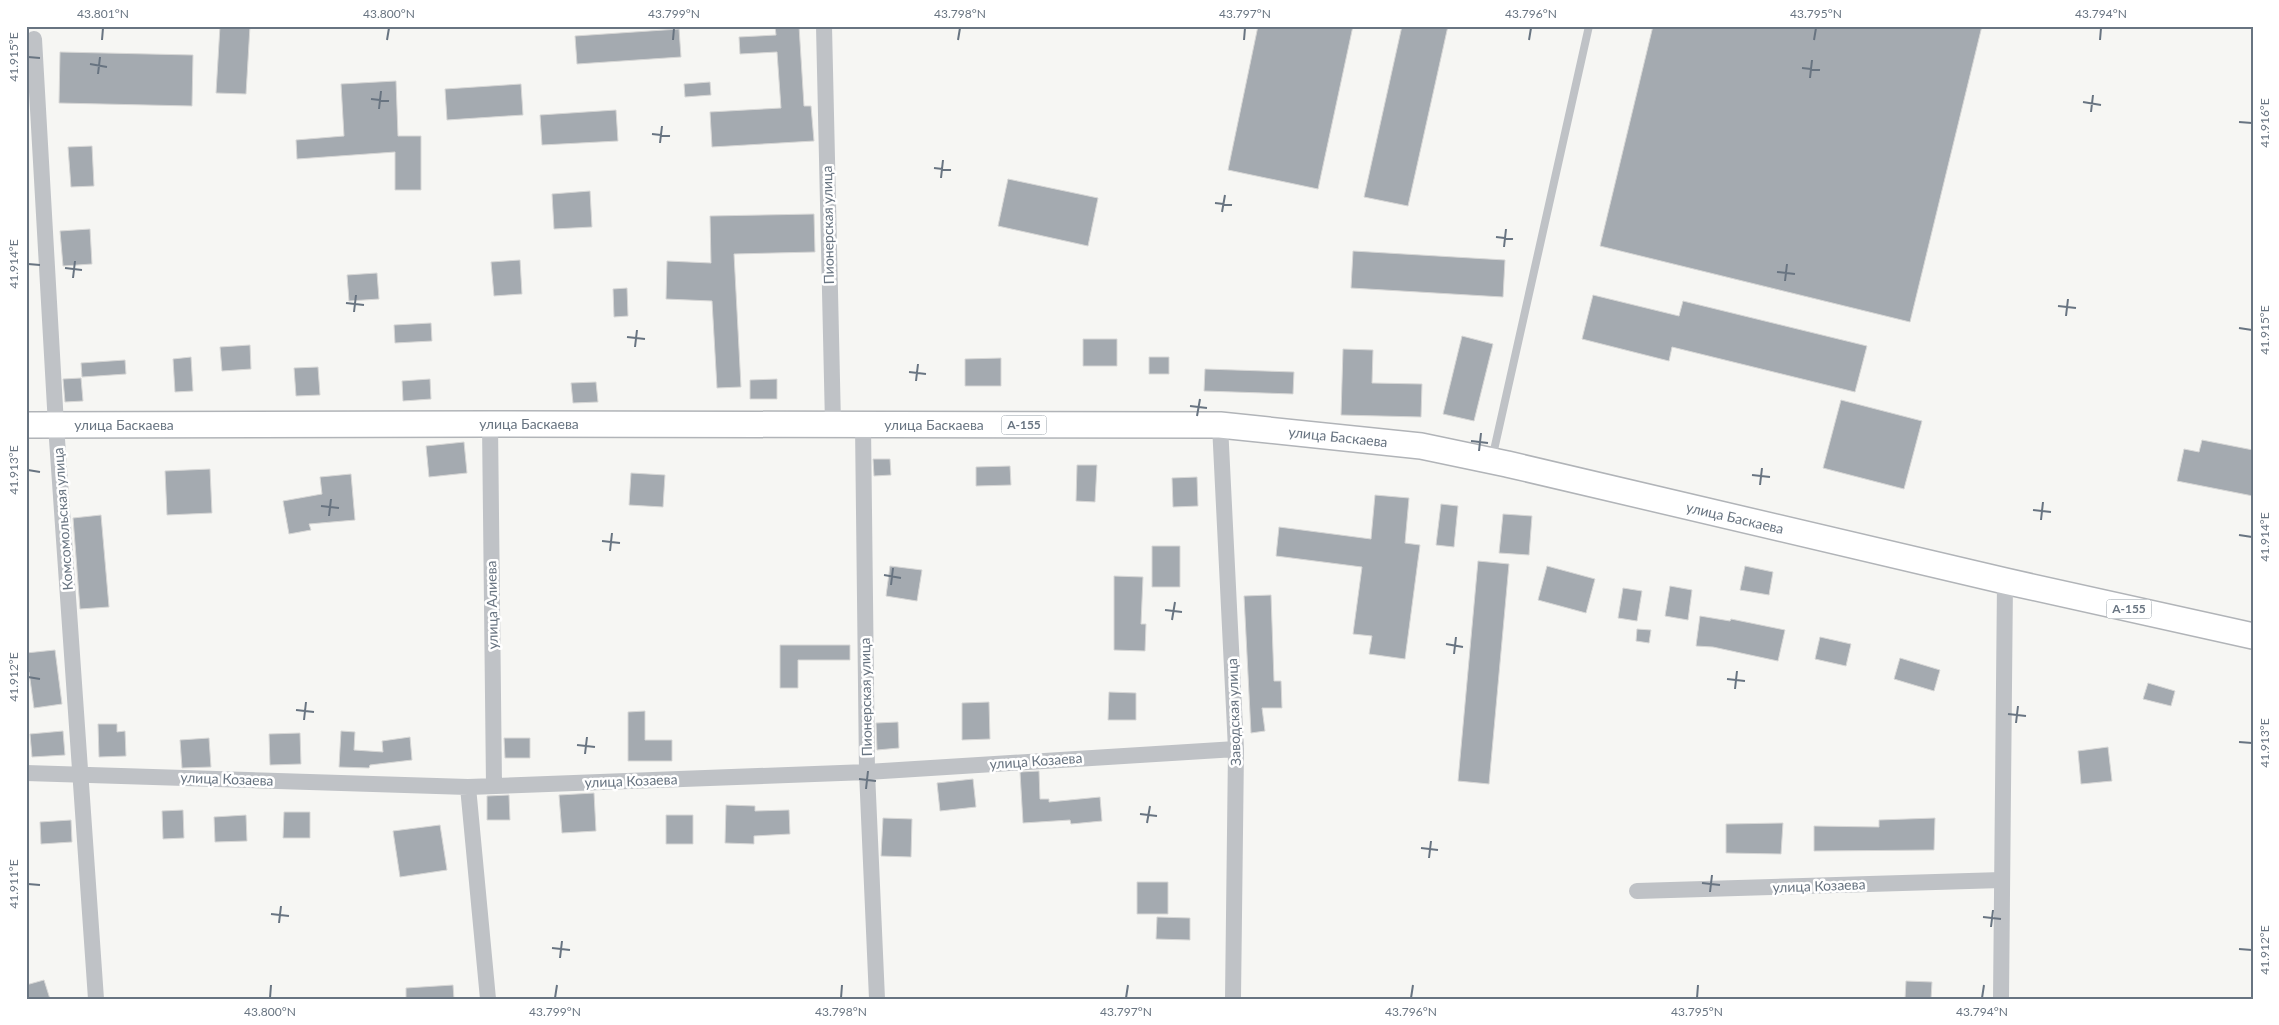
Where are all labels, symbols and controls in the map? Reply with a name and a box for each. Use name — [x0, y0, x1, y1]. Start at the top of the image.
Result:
text: 43.801°N — [77, 6, 129, 21]
text: 43.800°N — [363, 6, 415, 21]
text: 43.799°N — [648, 6, 700, 21]
text: 43.798°N — [934, 6, 986, 21]
text: 43.797°N — [1219, 6, 1271, 21]
text: 43.796°N — [1505, 6, 1557, 21]
text: 43.795°N — [1790, 6, 1842, 21]
text: 43.794°N — [2075, 6, 2127, 21]
text: 41.915°E — [6, 32, 21, 82]
text: 41.916°E — [2257, 98, 2272, 148]
street label: Пионерская улица — [818, 165, 837, 285]
text: 41.914°E — [6, 239, 21, 289]
text: 41.915°E — [2257, 305, 2272, 355]
street label: улица Баскаева — [479, 415, 579, 432]
street label: улица Баскаева — [74, 416, 174, 433]
street label: улица Баскаева — [884, 416, 984, 433]
road number: А-155 — [1002, 416, 1046, 434]
street label: улица Баскаева — [1288, 423, 1389, 450]
text: 41.913°E — [6, 445, 21, 495]
street label: Комсомольская улица — [49, 447, 76, 591]
street label: улица Баскаева — [1685, 498, 1786, 537]
text: 41.914°E — [2257, 512, 2272, 562]
street label: улица Алиева — [482, 560, 501, 650]
road number: А-155 — [2106, 600, 2152, 618]
street label: Пионерская улица — [856, 637, 875, 757]
text: 41.912°E — [6, 652, 21, 702]
street label: Заводская улица — [1223, 658, 1244, 766]
text: 41.913°E — [2257, 718, 2272, 768]
street label: улица Козаева — [989, 749, 1083, 772]
street label: улица Козаева — [180, 768, 274, 789]
street label: улица Козаева — [584, 770, 678, 791]
text: 41.911°E — [6, 859, 21, 909]
street label: улица Козаева — [1772, 875, 1866, 896]
text: 41.912°E — [2257, 925, 2272, 975]
text: 43.800°N — [244, 1004, 296, 1019]
text: 43.799°N — [529, 1004, 581, 1019]
text: 43.798°N — [815, 1004, 867, 1019]
text: 43.797°N — [1100, 1004, 1152, 1019]
text: 43.796°N — [1385, 1004, 1437, 1019]
text: 43.795°N — [1671, 1004, 1723, 1019]
text: 43.794°N — [1956, 1004, 2008, 1019]

